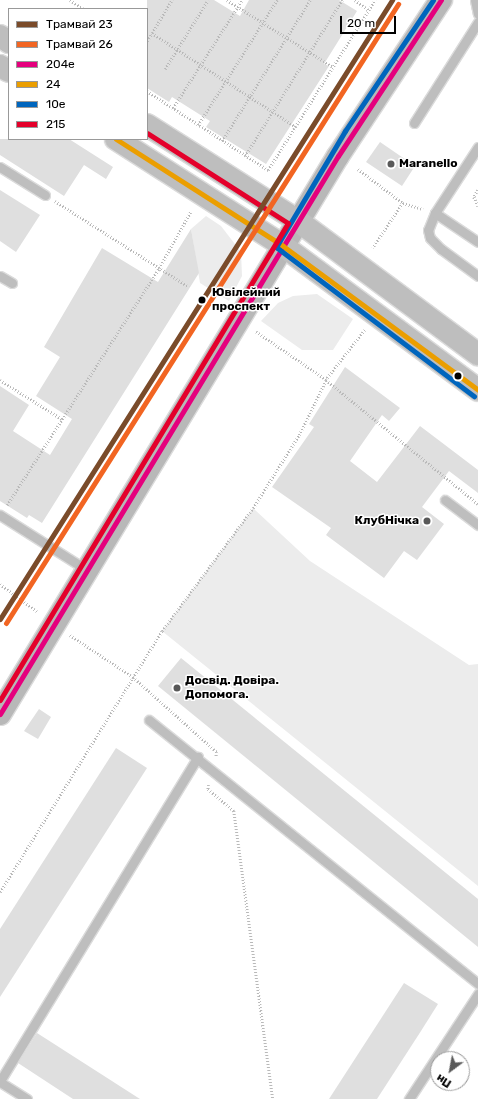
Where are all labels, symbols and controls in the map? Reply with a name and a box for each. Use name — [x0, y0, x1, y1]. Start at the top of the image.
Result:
legend — [8, 8, 148, 140]
scale bar — [342, 8, 398, 34]
text: 20 m — [347, 16, 375, 30]
text: Трамвай 23 — [46, 17, 113, 31]
text: Трамвай 26 — [46, 37, 113, 51]
text: 204е — [46, 57, 75, 71]
text: 24 — [46, 77, 60, 91]
text: 10е — [46, 97, 65, 111]
text: 215 — [46, 117, 65, 131]
place label: Maranello — [399, 157, 457, 171]
marker: Maranello — [386, 159, 396, 169]
place label: Ювілейний проспект — [212, 286, 280, 314]
marker: Ювілейний проспект — [195, 293, 209, 307]
unlabelled marker — [453, 371, 463, 381]
place label: КлубНічка — [355, 514, 419, 528]
marker: КлубНічка — [422, 516, 432, 526]
place label: Досвід. Довіра. Допомога. — [185, 674, 279, 702]
marker: Досвід. Довіра. Допомога. — [172, 683, 182, 693]
north arrow — [430, 1051, 470, 1091]
text: Пн — [434, 1071, 454, 1090]

